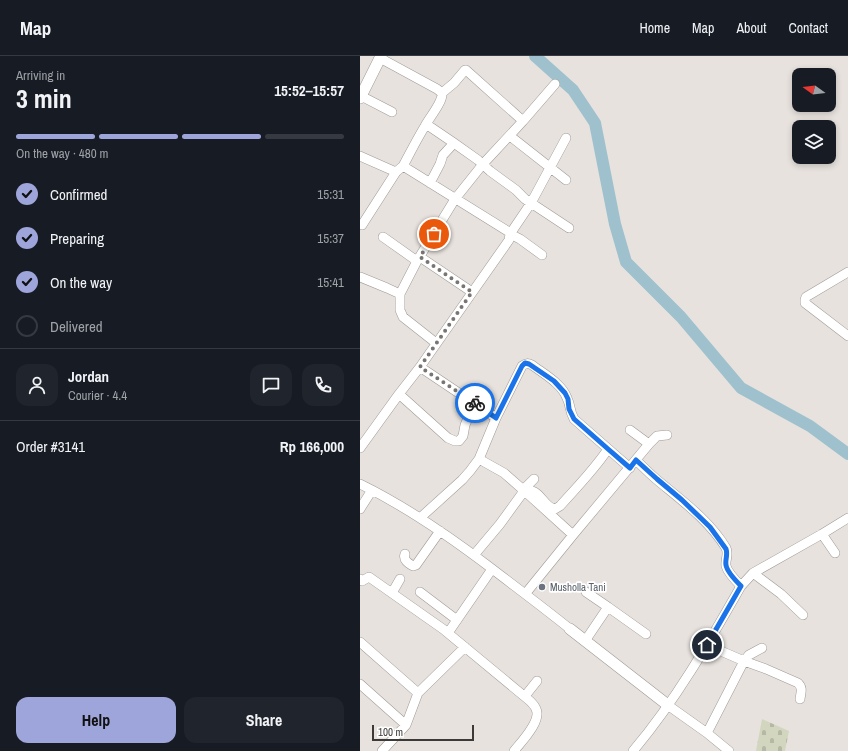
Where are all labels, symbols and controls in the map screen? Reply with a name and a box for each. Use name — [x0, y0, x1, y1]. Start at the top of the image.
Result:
text: Map — [20, 15, 51, 41]
text: Home — [639, 19, 670, 37]
text: Map — [692, 19, 714, 37]
text: About — [736, 19, 766, 37]
text: Contact — [788, 19, 828, 37]
text: Arriving in — [16, 67, 65, 84]
north arrow — [792, 68, 836, 112]
map controls — [792, 68, 836, 164]
text: 15:52–15:57 — [274, 80, 344, 101]
text: 3 min — [16, 81, 72, 116]
button: layers — [792, 120, 836, 164]
text: On the way · 480 m — [16, 145, 108, 162]
icon: check — [16, 183, 38, 205]
text: Confirmed — [50, 184, 107, 205]
text: 15:31 — [317, 186, 344, 203]
pin — [417, 217, 451, 251]
icon: bag — [423, 223, 445, 245]
icon: check — [16, 227, 38, 249]
text: Preparing — [50, 228, 104, 249]
text: 15:37 — [317, 230, 344, 247]
icon: check — [16, 271, 38, 293]
text: On the way — [50, 272, 112, 293]
text: 15:41 — [317, 274, 344, 291]
text: Delivered — [50, 316, 103, 337]
button: person — [16, 364, 58, 406]
button: chat — [250, 364, 292, 406]
button: phone — [302, 364, 344, 406]
text: Jordan — [68, 366, 109, 387]
courier — [455, 383, 495, 423]
text: Courier · 4.4 — [68, 387, 127, 404]
icon: bike — [464, 392, 486, 414]
text: Order #3141 — [16, 436, 85, 457]
text: Rp 166,000 — [280, 436, 344, 457]
place label: Musholla Tani — [550, 580, 606, 594]
marker: Musholla Tani — [537, 582, 547, 592]
pin — [690, 628, 724, 662]
icon: home — [696, 634, 718, 656]
button: Help — [16, 697, 176, 743]
button: Share — [184, 697, 344, 743]
scale bar — [372, 723, 474, 742]
text: 100 m — [378, 725, 403, 739]

